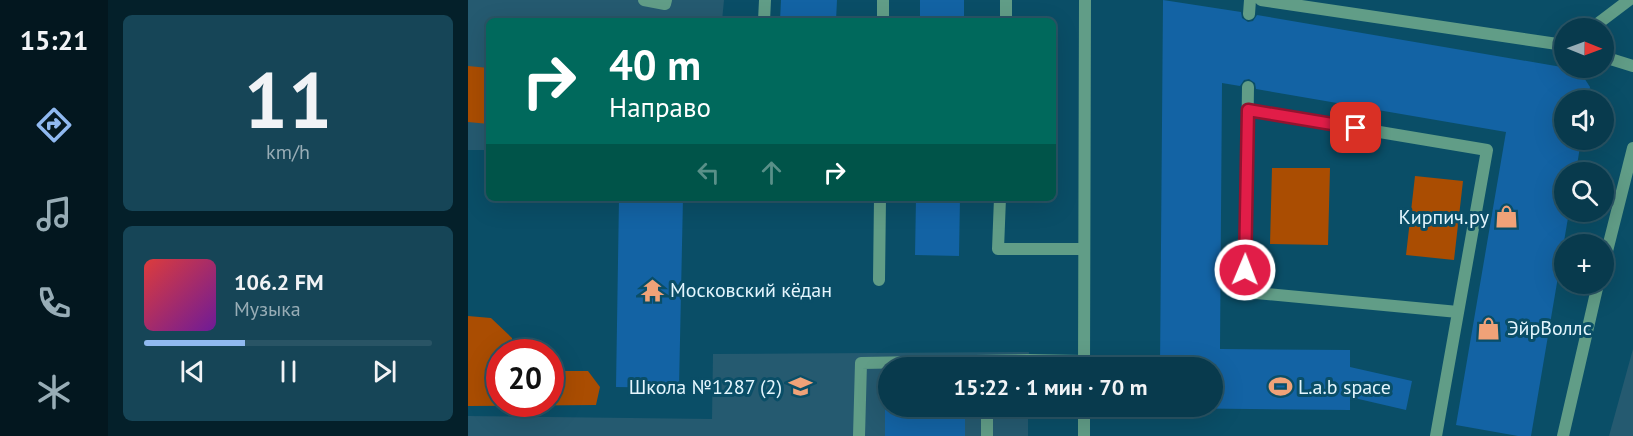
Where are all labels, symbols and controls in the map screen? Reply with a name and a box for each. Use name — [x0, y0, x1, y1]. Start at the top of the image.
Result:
north arrow — [1554, 18, 1614, 78]
map controls — [1554, 18, 1614, 294]
text: 15:21 — [20, 23, 88, 57]
text: 40 m — [609, 37, 701, 92]
icon: right — [510, 42, 588, 120]
text: 11 — [244, 49, 332, 150]
text: Направо — [609, 90, 711, 124]
button: sound — [1554, 90, 1614, 150]
pin — [1330, 102, 1381, 153]
icon: directions — [33, 104, 75, 146]
icon: arrive — [1339, 111, 1372, 144]
text: km/h — [266, 139, 310, 165]
icon: left — [692, 156, 725, 189]
icon: ahead — [755, 156, 788, 189]
icon: right — [818, 156, 851, 189]
button: search — [1554, 162, 1614, 222]
icon: music — [33, 193, 75, 235]
place label: Кирпич.ру — [1399, 204, 1490, 230]
shop icon: Кирпич.ру — [1494, 204, 1520, 230]
button: + — [1554, 234, 1614, 294]
position arrow — [1213, 238, 1277, 302]
text: 106.2 FM — [234, 268, 324, 296]
temple icon: Московский кёдан — [639, 277, 665, 303]
place label: Московский кёдан — [670, 277, 832, 303]
icon: phone — [33, 282, 75, 324]
text: Музыка — [234, 296, 301, 322]
shop icon: ЭйрВоллс — [1476, 315, 1502, 341]
place label: ЭйрВоллс — [1507, 315, 1592, 341]
speed limit sign: 20 — [486, 339, 564, 417]
icon: previous — [176, 355, 209, 388]
icon: pause — [272, 355, 305, 388]
icon: next — [368, 355, 401, 388]
icon: climate — [33, 371, 75, 413]
text: 15:22 · 1 мин · 70 m — [954, 373, 1147, 401]
place label: Школа №1287 (2) — [629, 374, 782, 400]
school or university icon: Школа №1287 (2) — [787, 374, 813, 400]
sports icon: L.a.b space — [1267, 374, 1293, 400]
place label: L.a.b space — [1298, 374, 1391, 400]

